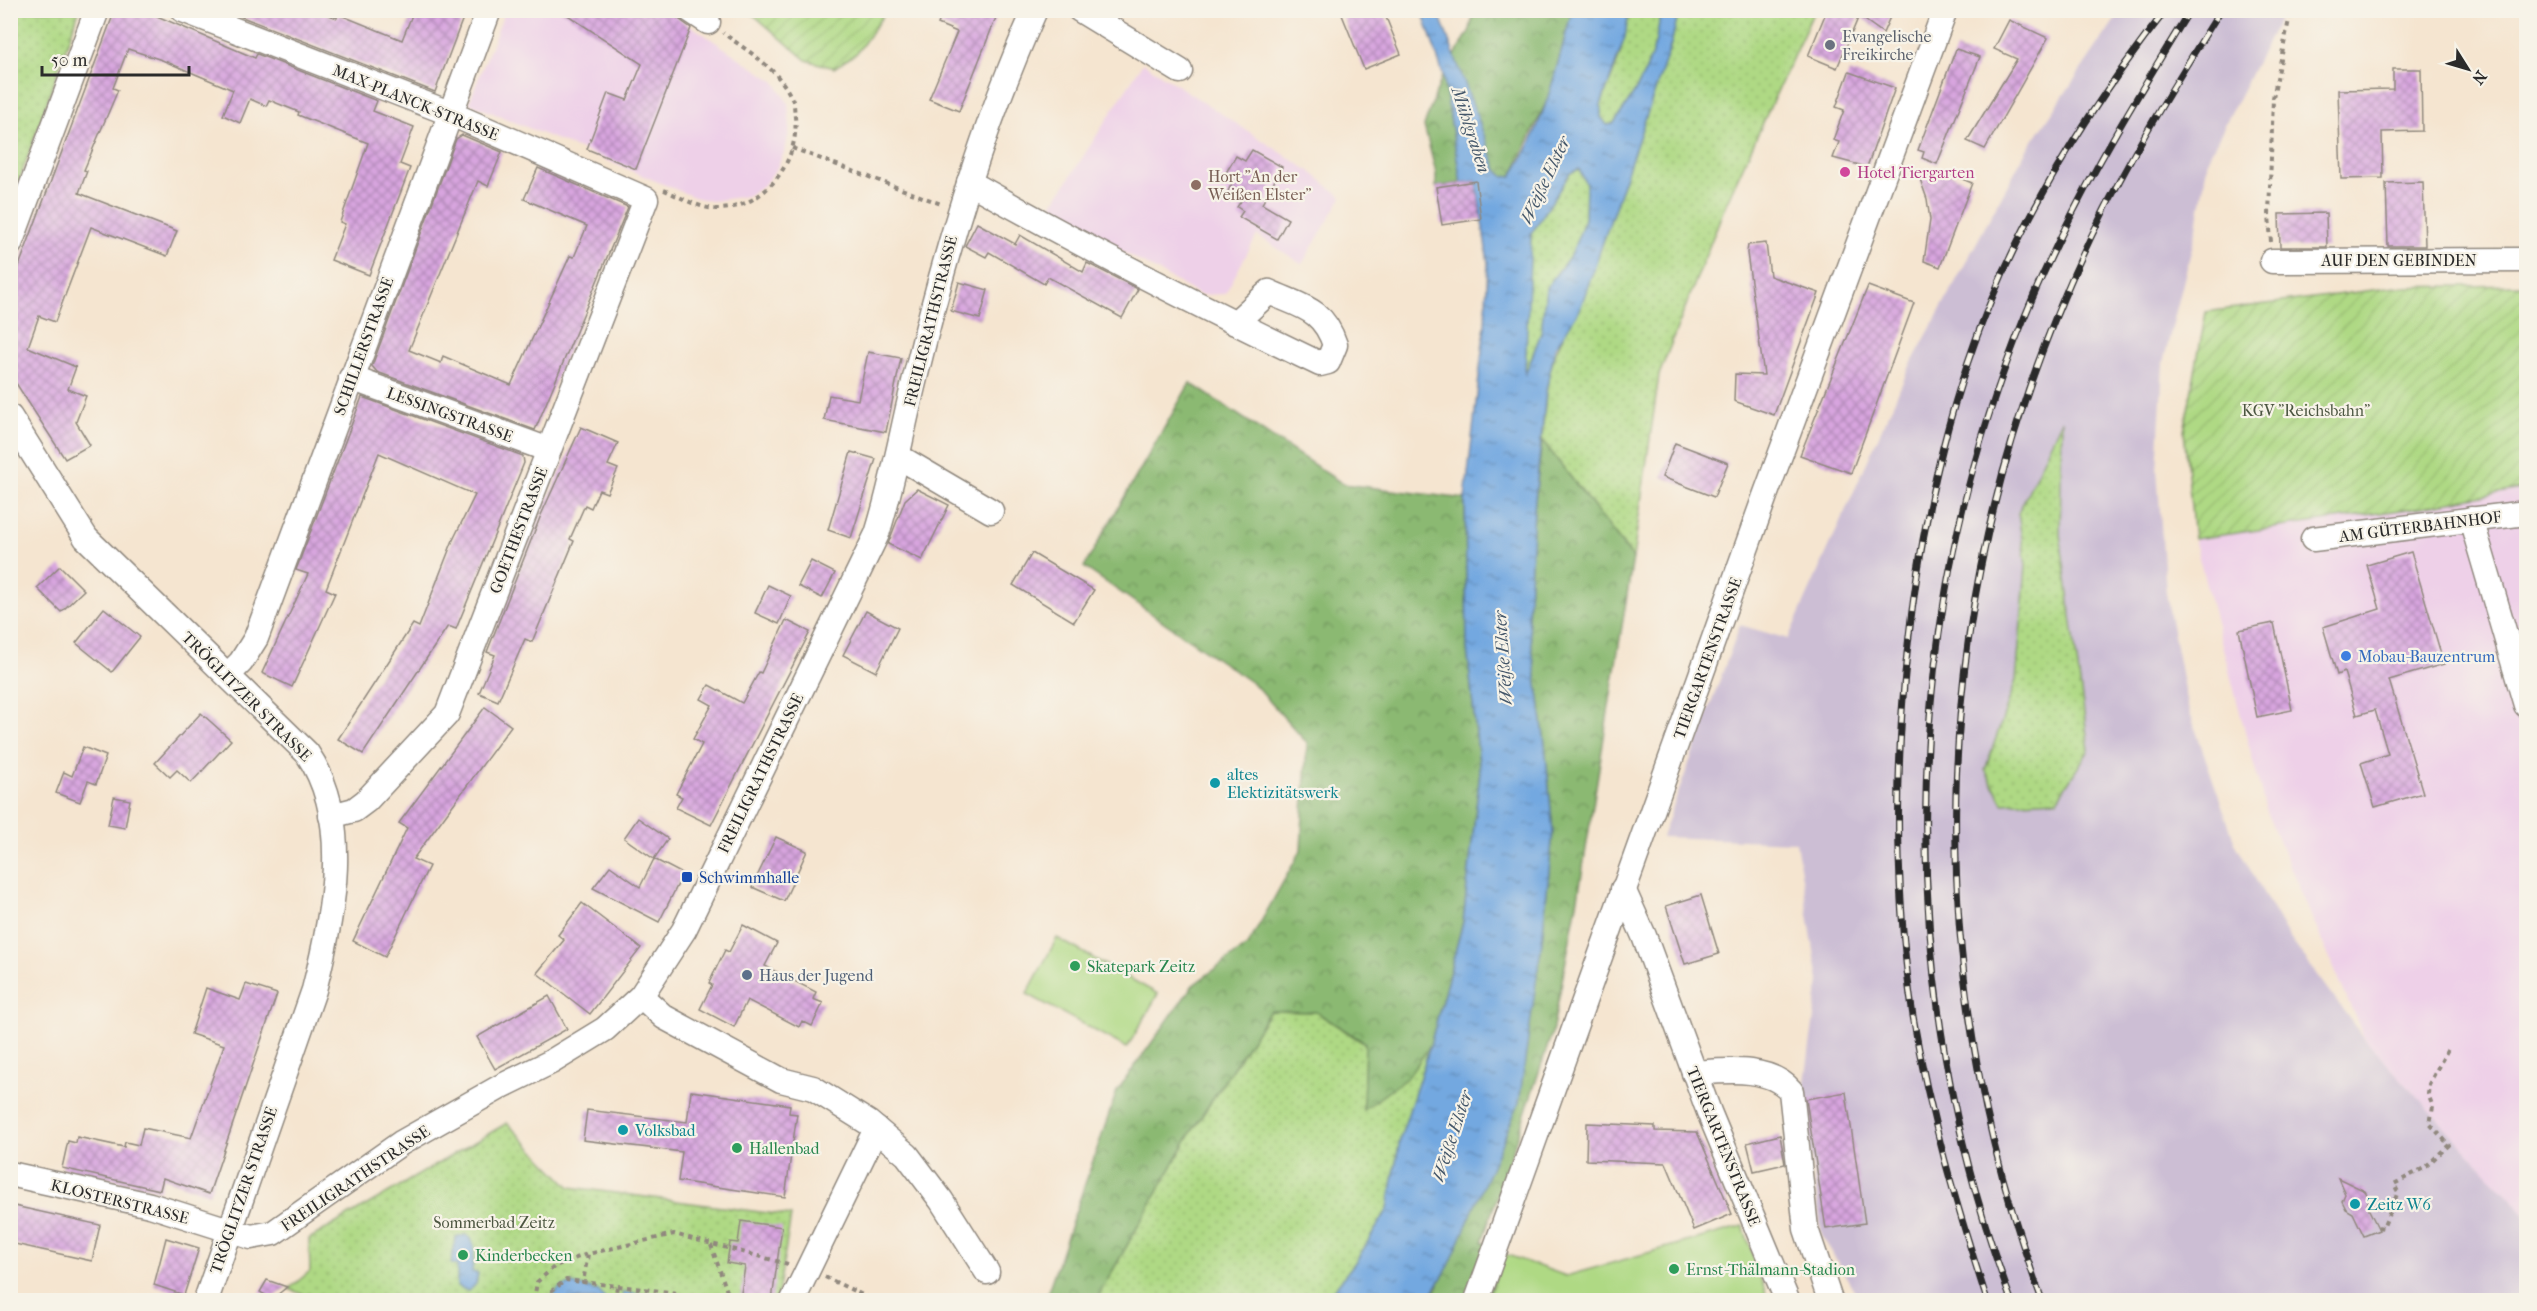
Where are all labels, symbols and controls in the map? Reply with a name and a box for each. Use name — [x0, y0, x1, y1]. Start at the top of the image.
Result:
place label: Evangelische Freikirche — [1842, 27, 1931, 64]
marker: Evangelische Freikirche — [1823, 38, 1837, 52]
scale bar — [42, 39, 189, 77]
north arrow — [2438, 39, 2498, 99]
text: 50 m — [51, 50, 88, 71]
street label: MAX-PLANCK-STRASSE — [330, 60, 502, 145]
text: N — [2468, 67, 2491, 89]
water label: Mühlgraben — [1446, 83, 1494, 176]
water label: Weiße Elster — [1516, 131, 1576, 227]
place label: Hotel Tiergarten — [1857, 163, 1975, 182]
marker: Hotel Tiergarten — [1838, 165, 1852, 179]
place label: Hort "An der Weißen Elster" — [1207, 167, 1311, 204]
marker: Hort "An der Weißen Elster" — [1189, 178, 1203, 192]
street label: FREILIGRATHSTRASSE — [900, 233, 961, 409]
street label: AUF DEN GEBINDEN — [2320, 251, 2477, 270]
street label: SCHILLERSTRASSE — [330, 274, 397, 418]
street label: LESSINGSTRASSE — [384, 383, 516, 446]
park label: KGV "Reichsbahn" — [2242, 401, 2370, 420]
street label: GOETHESTRASSE — [486, 464, 551, 596]
street label: AM GÜTERBAHNHOF — [2337, 507, 2503, 546]
street label: TIERGARTENSTRASSE — [1669, 575, 1746, 742]
water label: Weiße Elster — [1490, 608, 1517, 706]
street label: TRÖGLITZER STRASSE — [178, 628, 316, 765]
place label: Mobau-Bauzentrum — [2358, 647, 2496, 666]
marker: Mobau-Bauzentrum — [2339, 649, 2353, 663]
street label: FREILIGRATHSTRASSE — [713, 690, 808, 856]
place label: altes Elektizitätswerk — [1227, 765, 1339, 802]
marker: altes Elektizitätswerk — [1208, 776, 1222, 790]
place label: Schwimmhalle — [699, 868, 799, 887]
marker: Schwimmhalle — [680, 870, 694, 884]
place label: Skatepark Zeitz — [1087, 957, 1195, 976]
marker: Skatepark Zeitz — [1068, 959, 1082, 973]
place label: Haus der Jugend — [759, 966, 874, 985]
marker: Haus der Jugend — [740, 968, 754, 982]
street label: TIERGARTENSTRASSE — [1683, 1064, 1764, 1229]
water label: Weiße Elster — [1428, 1086, 1478, 1184]
street label: TRÖGLITZER STRASSE — [206, 1104, 281, 1276]
street label: FREILIGRATHSTRASSE — [277, 1121, 434, 1235]
place label: Volksbad — [634, 1121, 696, 1140]
marker: Volksbad — [616, 1123, 630, 1137]
place label: Hallenbad — [749, 1139, 820, 1158]
marker: Hallenbad — [730, 1141, 744, 1155]
street label: KLOSTERSTRASSE — [49, 1175, 191, 1228]
place label: Zeitz W6 — [2367, 1195, 2431, 1214]
marker: Zeitz W6 — [2348, 1197, 2362, 1211]
park label: Sommerbad Zeitz — [433, 1213, 555, 1232]
place label: Kinderbecken — [475, 1246, 573, 1265]
marker: Kinderbecken — [456, 1248, 470, 1262]
place label: Ernst-Thälmann-Stadion — [1686, 1260, 1856, 1279]
marker: Ernst-Thälmann-Stadion — [1667, 1262, 1681, 1276]

